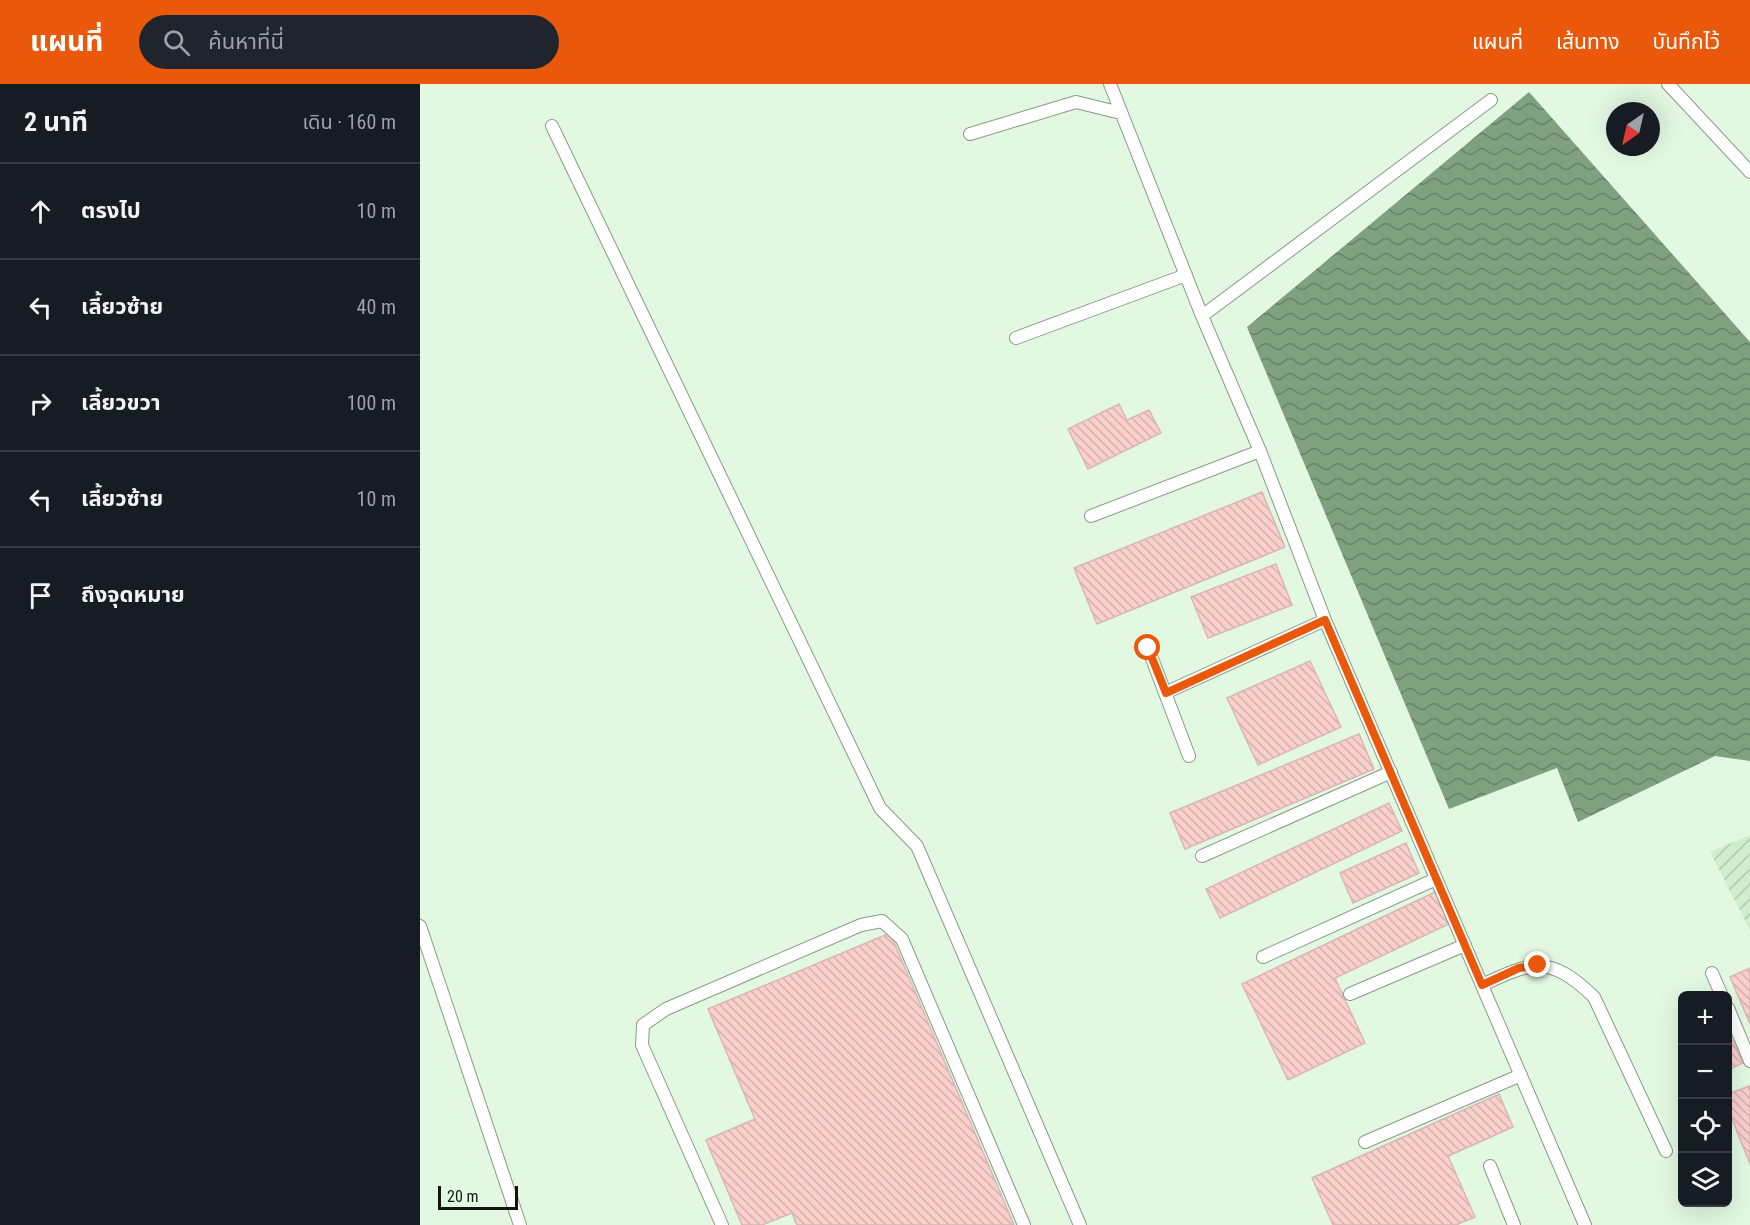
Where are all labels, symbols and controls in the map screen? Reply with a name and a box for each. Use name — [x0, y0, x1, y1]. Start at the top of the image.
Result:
search box — [139, 15, 559, 69]
text: แผนที่ — [30, 25, 103, 58]
icon: search — [160, 26, 193, 59]
text: ค้นหาที่นี่ — [208, 29, 284, 54]
text: แผนที่ — [1472, 30, 1523, 54]
text: เส้นทาง — [1556, 30, 1620, 54]
text: บันทึกไว้ — [1653, 30, 1720, 54]
north arrow — [1606, 102, 1660, 156]
text: 2 นาที — [24, 107, 88, 137]
text: เดิน · 160 m — [302, 110, 396, 134]
icon: ahead — [24, 195, 57, 228]
text: ตรงไป — [81, 198, 141, 223]
text: 10 m — [357, 199, 396, 223]
icon: left — [24, 291, 57, 324]
text: เลี้ยวซ้าย — [81, 294, 163, 319]
text: 40 m — [357, 295, 396, 319]
icon: right — [24, 387, 57, 420]
text: เลี้ยวขวา — [81, 390, 161, 415]
text: 100 m — [347, 391, 396, 415]
icon: left — [24, 483, 57, 516]
text: เลี้ยวซ้าย — [81, 486, 163, 511]
text: 10 m — [357, 487, 396, 511]
icon: arrive — [24, 579, 57, 612]
text: ถึงจุดหมาย — [81, 582, 185, 607]
route start — [1134, 634, 1160, 660]
route end — [1524, 951, 1550, 977]
map controls — [1678, 991, 1732, 1207]
button: + — [1678, 991, 1732, 1045]
button: − — [1678, 1045, 1732, 1099]
button: locate — [1678, 1099, 1732, 1153]
button: layers — [1678, 1153, 1732, 1207]
scale bar — [438, 1183, 518, 1210]
text: 20 m — [447, 1187, 479, 1206]

